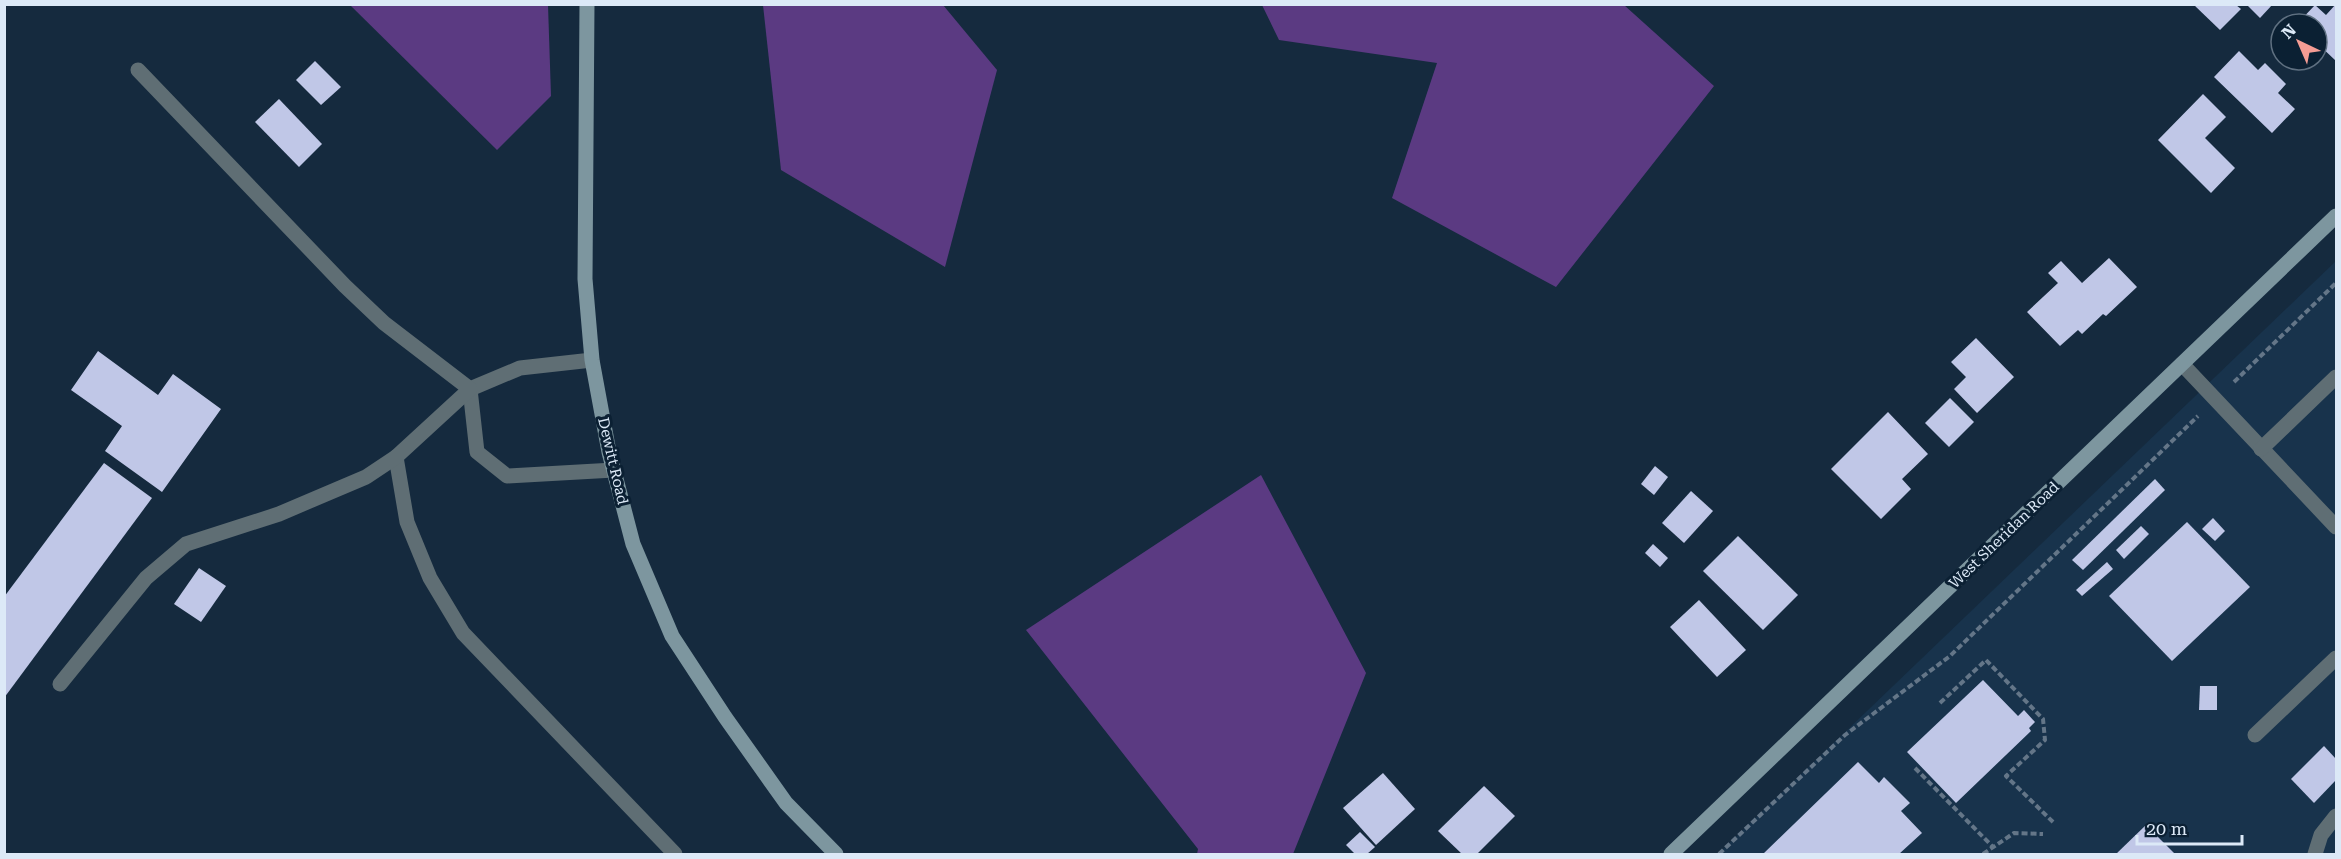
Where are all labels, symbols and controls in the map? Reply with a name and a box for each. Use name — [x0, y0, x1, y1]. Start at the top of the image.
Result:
north arrow — [2269, 12, 2329, 72]
text: N — [2278, 20, 2300, 43]
street label: Dewitt Road — [594, 416, 632, 507]
street label: West Sheridan Road — [1945, 478, 2063, 592]
scale bar — [2137, 808, 2242, 846]
text: 20 m — [2146, 818, 2187, 839]

